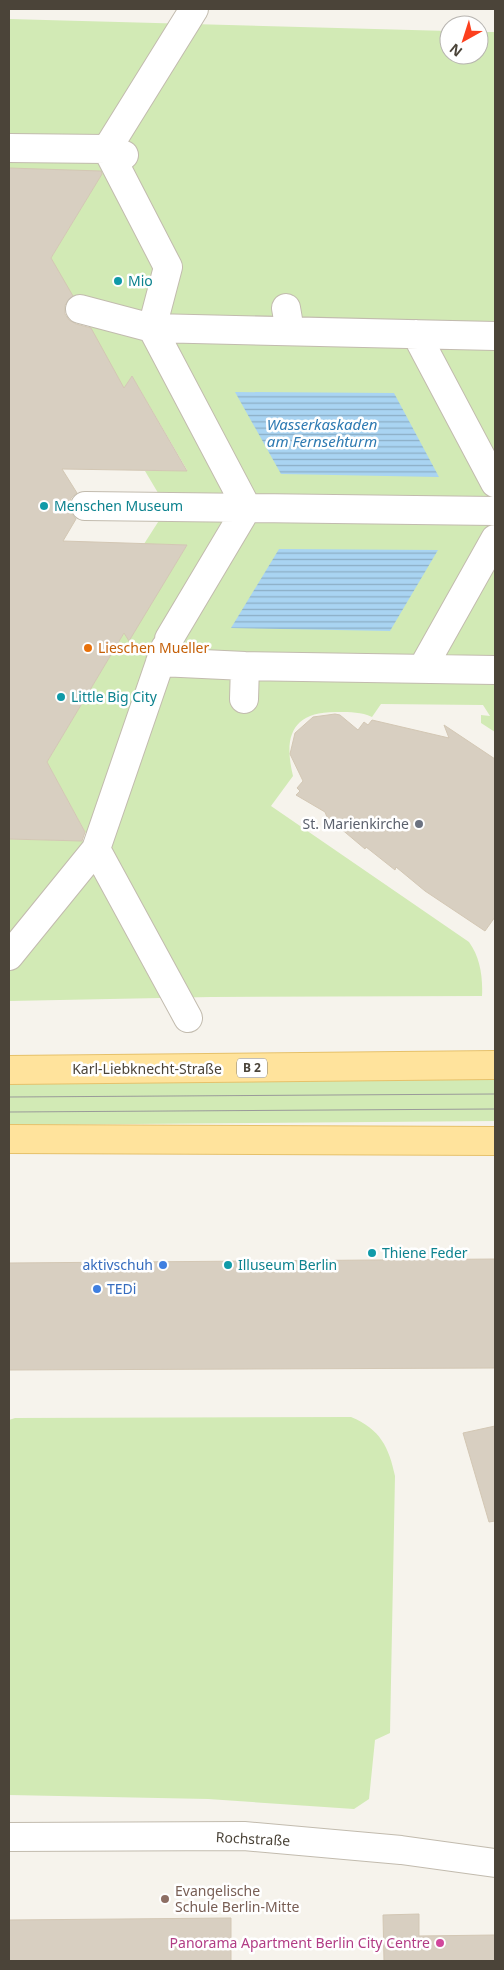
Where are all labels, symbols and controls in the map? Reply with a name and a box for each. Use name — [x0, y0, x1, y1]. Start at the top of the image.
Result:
north arrow — [439, 15, 489, 65]
text: N — [445, 40, 466, 61]
place label: Mio — [128, 271, 153, 290]
marker: Mio — [112, 275, 124, 287]
water label: Wasserkaskaden am Fernsehturm — [267, 414, 377, 451]
place label: Menschen Museum — [54, 496, 183, 515]
marker: Menschen Museum — [38, 500, 50, 512]
place label: Lieschen Mueller — [98, 638, 209, 657]
marker: Lieschen Mueller — [82, 642, 94, 654]
place label: Little Big City — [71, 687, 158, 706]
marker: Little Big City — [55, 691, 67, 703]
place label: St. Marienkirche — [303, 814, 409, 833]
marker: St. Marienkirche — [413, 818, 425, 830]
road number: B 2 — [237, 1058, 267, 1078]
street label: Karl-Liebknecht-Straße — [72, 1059, 222, 1078]
place label: Thiene Feder — [382, 1243, 468, 1262]
marker: Thiene Feder — [366, 1247, 378, 1259]
place label: aktivschuh — [83, 1255, 153, 1274]
place label: Illuseum Berlin — [238, 1255, 337, 1274]
marker: aktivschuh — [157, 1259, 169, 1271]
marker: Illuseum Berlin — [222, 1259, 234, 1271]
place label: TEDi — [107, 1279, 136, 1298]
marker: TEDi — [91, 1283, 103, 1295]
street label: Rochstraße — [215, 1827, 291, 1850]
place label: Evangelische Schule Berlin-Mitte — [175, 1881, 299, 1916]
marker: Evangelische Schule Berlin-Mitte — [159, 1893, 171, 1905]
place label: Panorama Apartment Berlin City Centre — [170, 1933, 430, 1952]
marker: Panorama Apartment Berlin City Centre — [434, 1937, 446, 1949]

